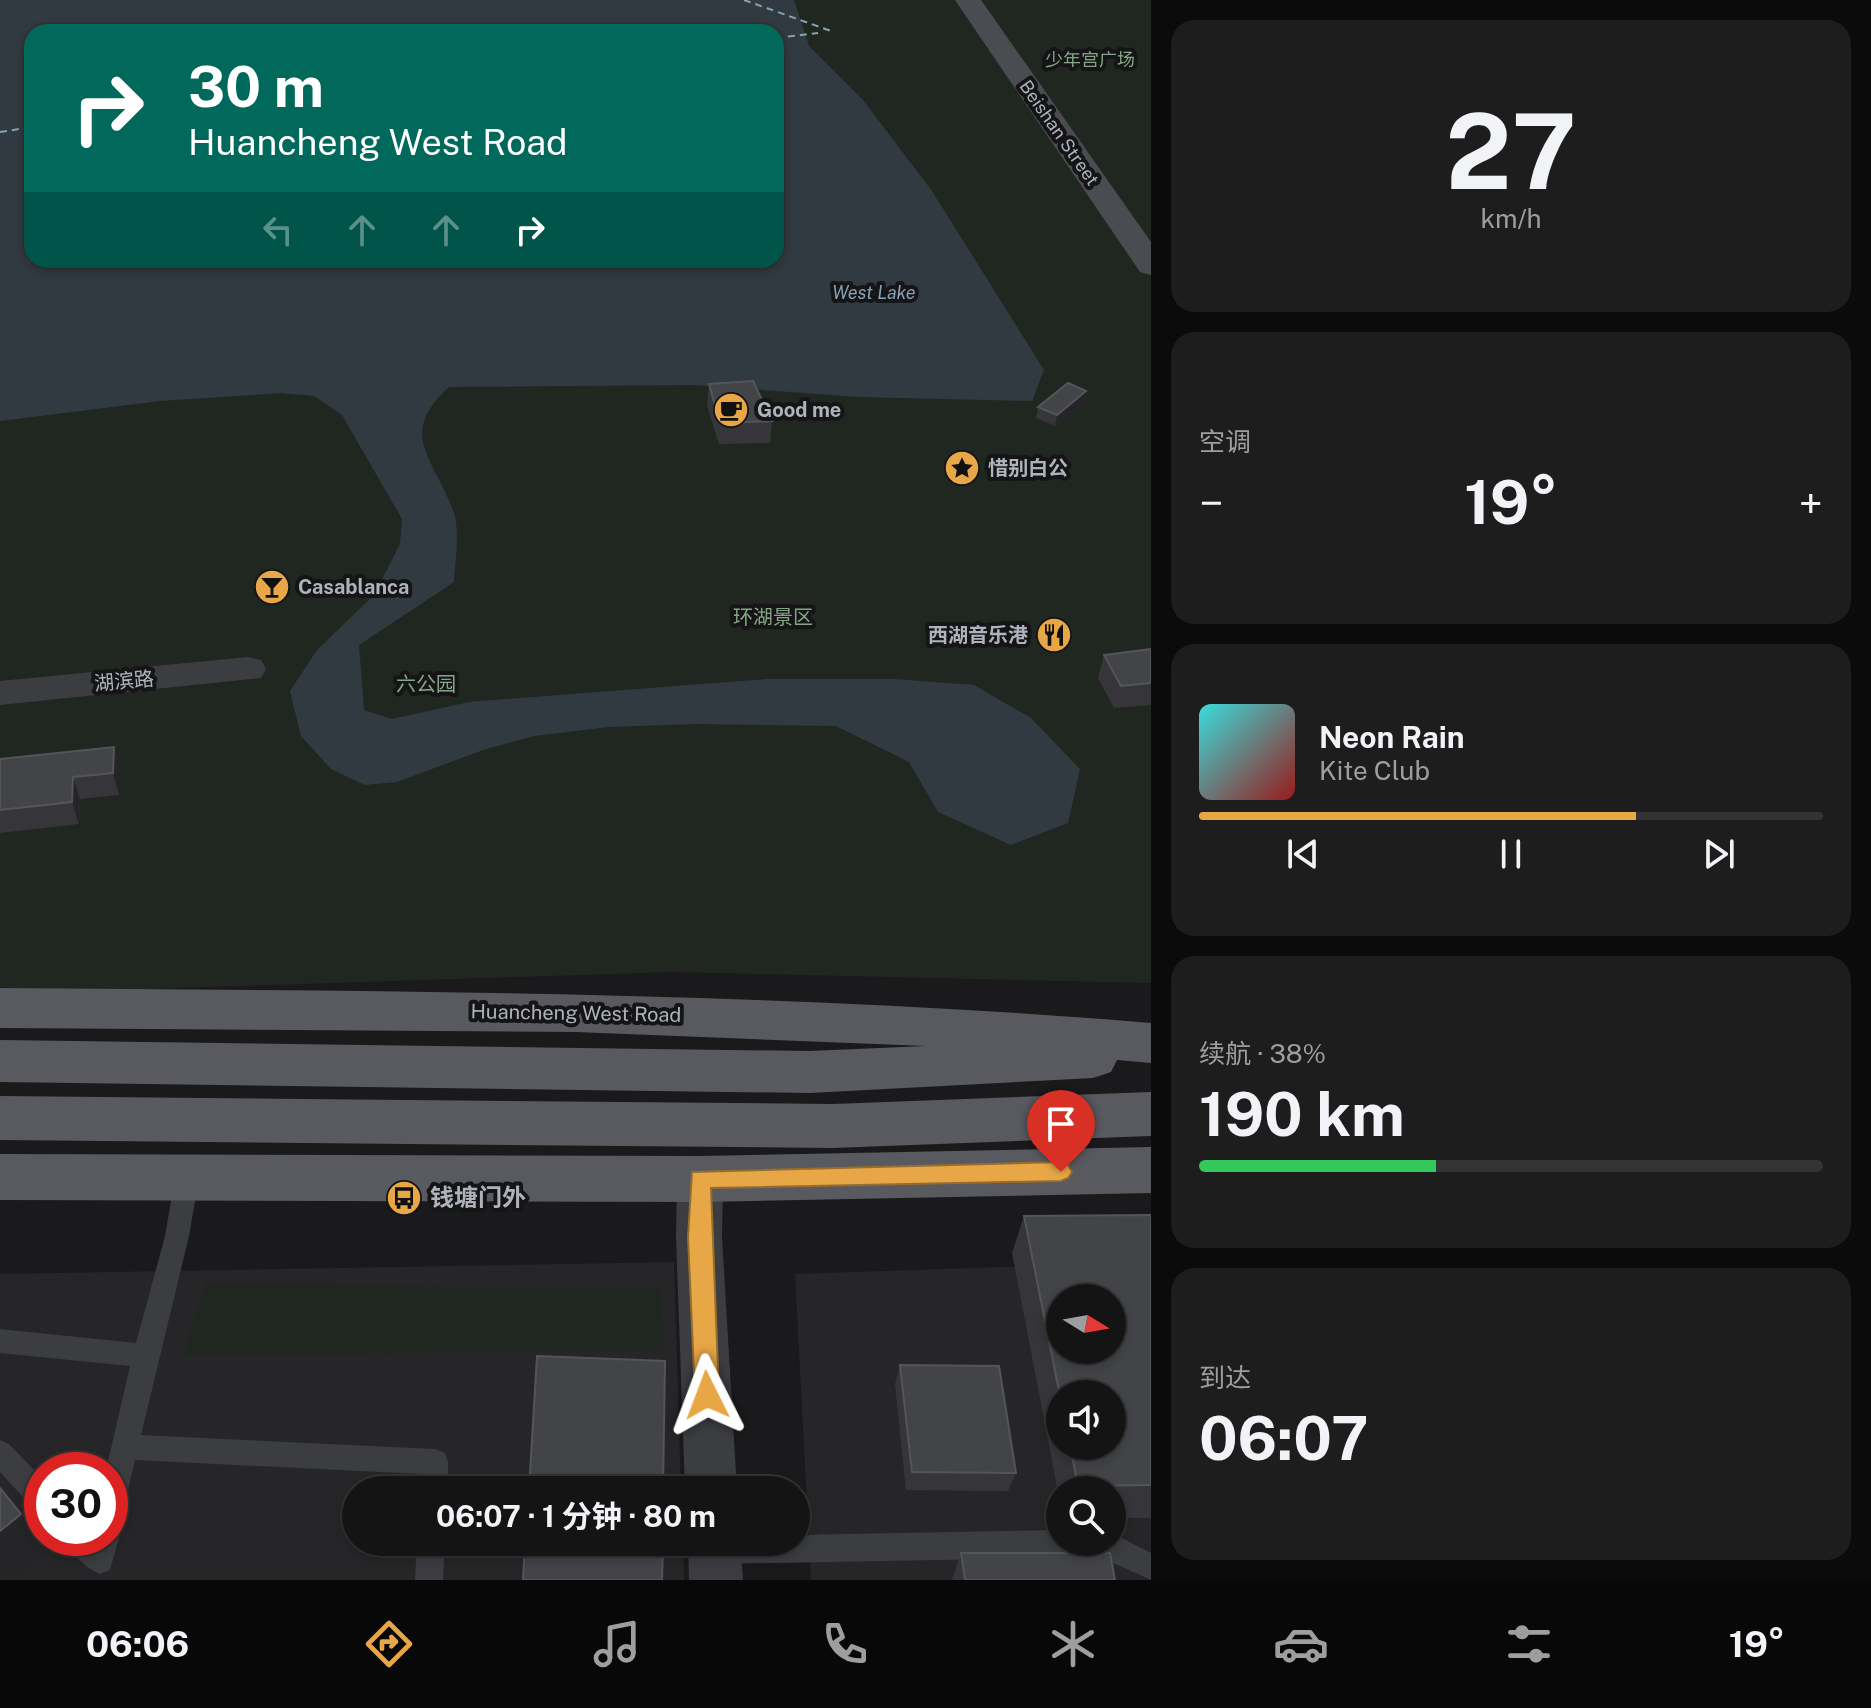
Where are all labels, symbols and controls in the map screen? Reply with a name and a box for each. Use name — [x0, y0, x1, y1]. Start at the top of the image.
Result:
park label: 少年宫广场 — [1045, 49, 1135, 70]
text: 30 m — [188, 54, 324, 120]
icon: right — [56, 56, 160, 160]
street label: Beishan Street — [1015, 76, 1103, 189]
text: 27 — [1445, 90, 1577, 212]
text: Huancheng West Road — [188, 121, 568, 163]
text: km/h — [1480, 203, 1542, 234]
icon: left — [256, 208, 300, 252]
icon: ahead — [340, 208, 384, 252]
icon: ahead — [424, 208, 468, 252]
icon: right — [508, 208, 552, 252]
water label: West Lake — [832, 282, 916, 303]
cafe icon: Good me — [712, 391, 750, 429]
place label: Good me — [757, 398, 841, 422]
text: 空调 — [1199, 426, 1251, 457]
place icon: 惜别白公 — [943, 449, 981, 487]
place label: 惜别白公 — [988, 456, 1068, 480]
text: 19° — [1464, 467, 1558, 538]
text: − — [1199, 477, 1223, 529]
text: + — [1799, 477, 1823, 529]
bar icon: Casablanca — [253, 568, 291, 606]
place label: Casablanca — [298, 575, 409, 599]
park label: 环湖景区 — [733, 605, 813, 629]
restaurant icon: 西湖音乐港 — [1035, 616, 1073, 654]
place label: 西湖音乐港 — [928, 623, 1028, 647]
street label: 湖滨路 — [93, 666, 155, 696]
park label: 六公园 — [396, 672, 456, 696]
text: Neon Rain — [1319, 719, 1465, 755]
text: Kite Club — [1319, 755, 1430, 786]
icon: previous — [1281, 832, 1325, 876]
icon: pause — [1489, 832, 1533, 876]
icon: next — [1697, 832, 1741, 876]
street label: Huancheng West Road — [470, 999, 682, 1027]
text: 续航 · 38% — [1199, 1038, 1326, 1069]
text: 190 km — [1199, 1079, 1405, 1150]
pin — [1027, 1090, 1095, 1172]
icon: arrive — [1039, 1102, 1083, 1146]
bus stop icon: 钱塘门外 — [385, 1179, 423, 1217]
place label: 钱塘门外 — [430, 1183, 526, 1211]
north arrow — [1046, 1284, 1126, 1364]
map controls — [1046, 1284, 1126, 1556]
position arrow — [665, 1353, 749, 1437]
text: 到达 — [1199, 1362, 1251, 1393]
button: sound — [1046, 1380, 1126, 1460]
text: 06:07 — [1199, 1403, 1369, 1474]
speed limit sign: 30 — [24, 1452, 128, 1556]
button: search — [1046, 1476, 1126, 1556]
text: 06:07 · 1 分钟 · 80 m — [436, 1498, 716, 1534]
icon: directions — [361, 1616, 417, 1672]
icon: music — [589, 1616, 645, 1672]
icon: phone — [817, 1616, 873, 1672]
icon: climate — [1045, 1616, 1101, 1672]
icon: car — [1273, 1616, 1329, 1672]
icon: filters — [1501, 1616, 1557, 1672]
text: 06:06 — [86, 1623, 189, 1665]
text: 19° — [1729, 1623, 1785, 1665]

